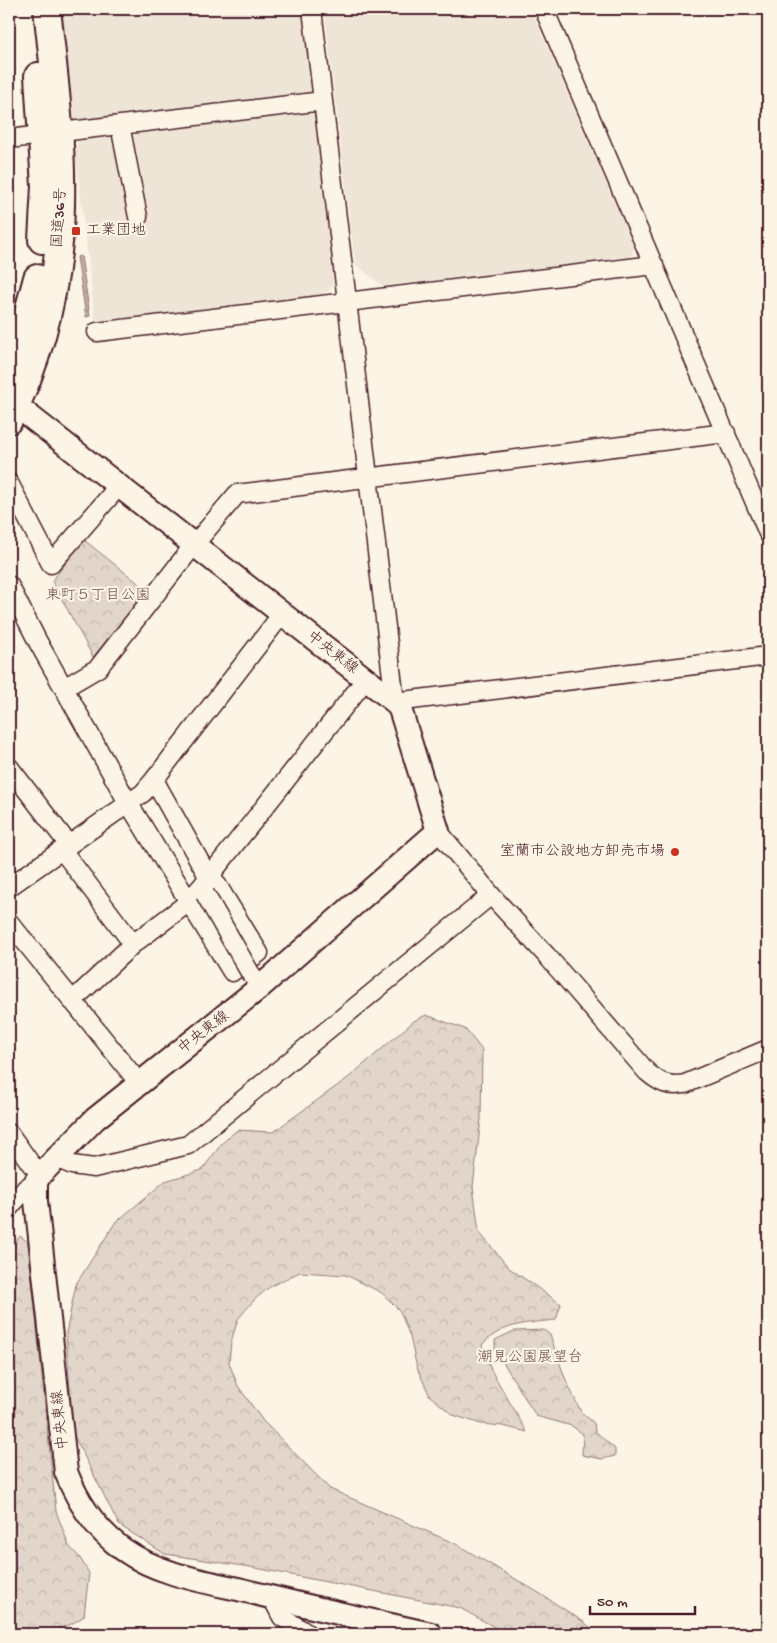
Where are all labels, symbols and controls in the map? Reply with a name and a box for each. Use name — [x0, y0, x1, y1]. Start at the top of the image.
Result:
street label: 国道36号 — [49, 187, 71, 249]
place label: 工業団地 — [86, 222, 146, 240]
marker: 工業団地 — [70, 225, 82, 237]
park label: 東町５丁目公園 — [45, 586, 151, 605]
street label: 中央東線 — [303, 627, 362, 679]
place label: 室蘭市公設地方卸売市場 — [500, 842, 665, 861]
marker: 室蘭市公設地方卸売市場 — [669, 846, 681, 858]
street label: 中央東線 — [174, 1007, 233, 1059]
park label: 潮見公園展望台 — [477, 1348, 583, 1367]
street label: 中央東線 — [48, 1389, 73, 1451]
scale bar — [590, 1583, 694, 1615]
text: 50 m — [597, 1594, 628, 1612]

